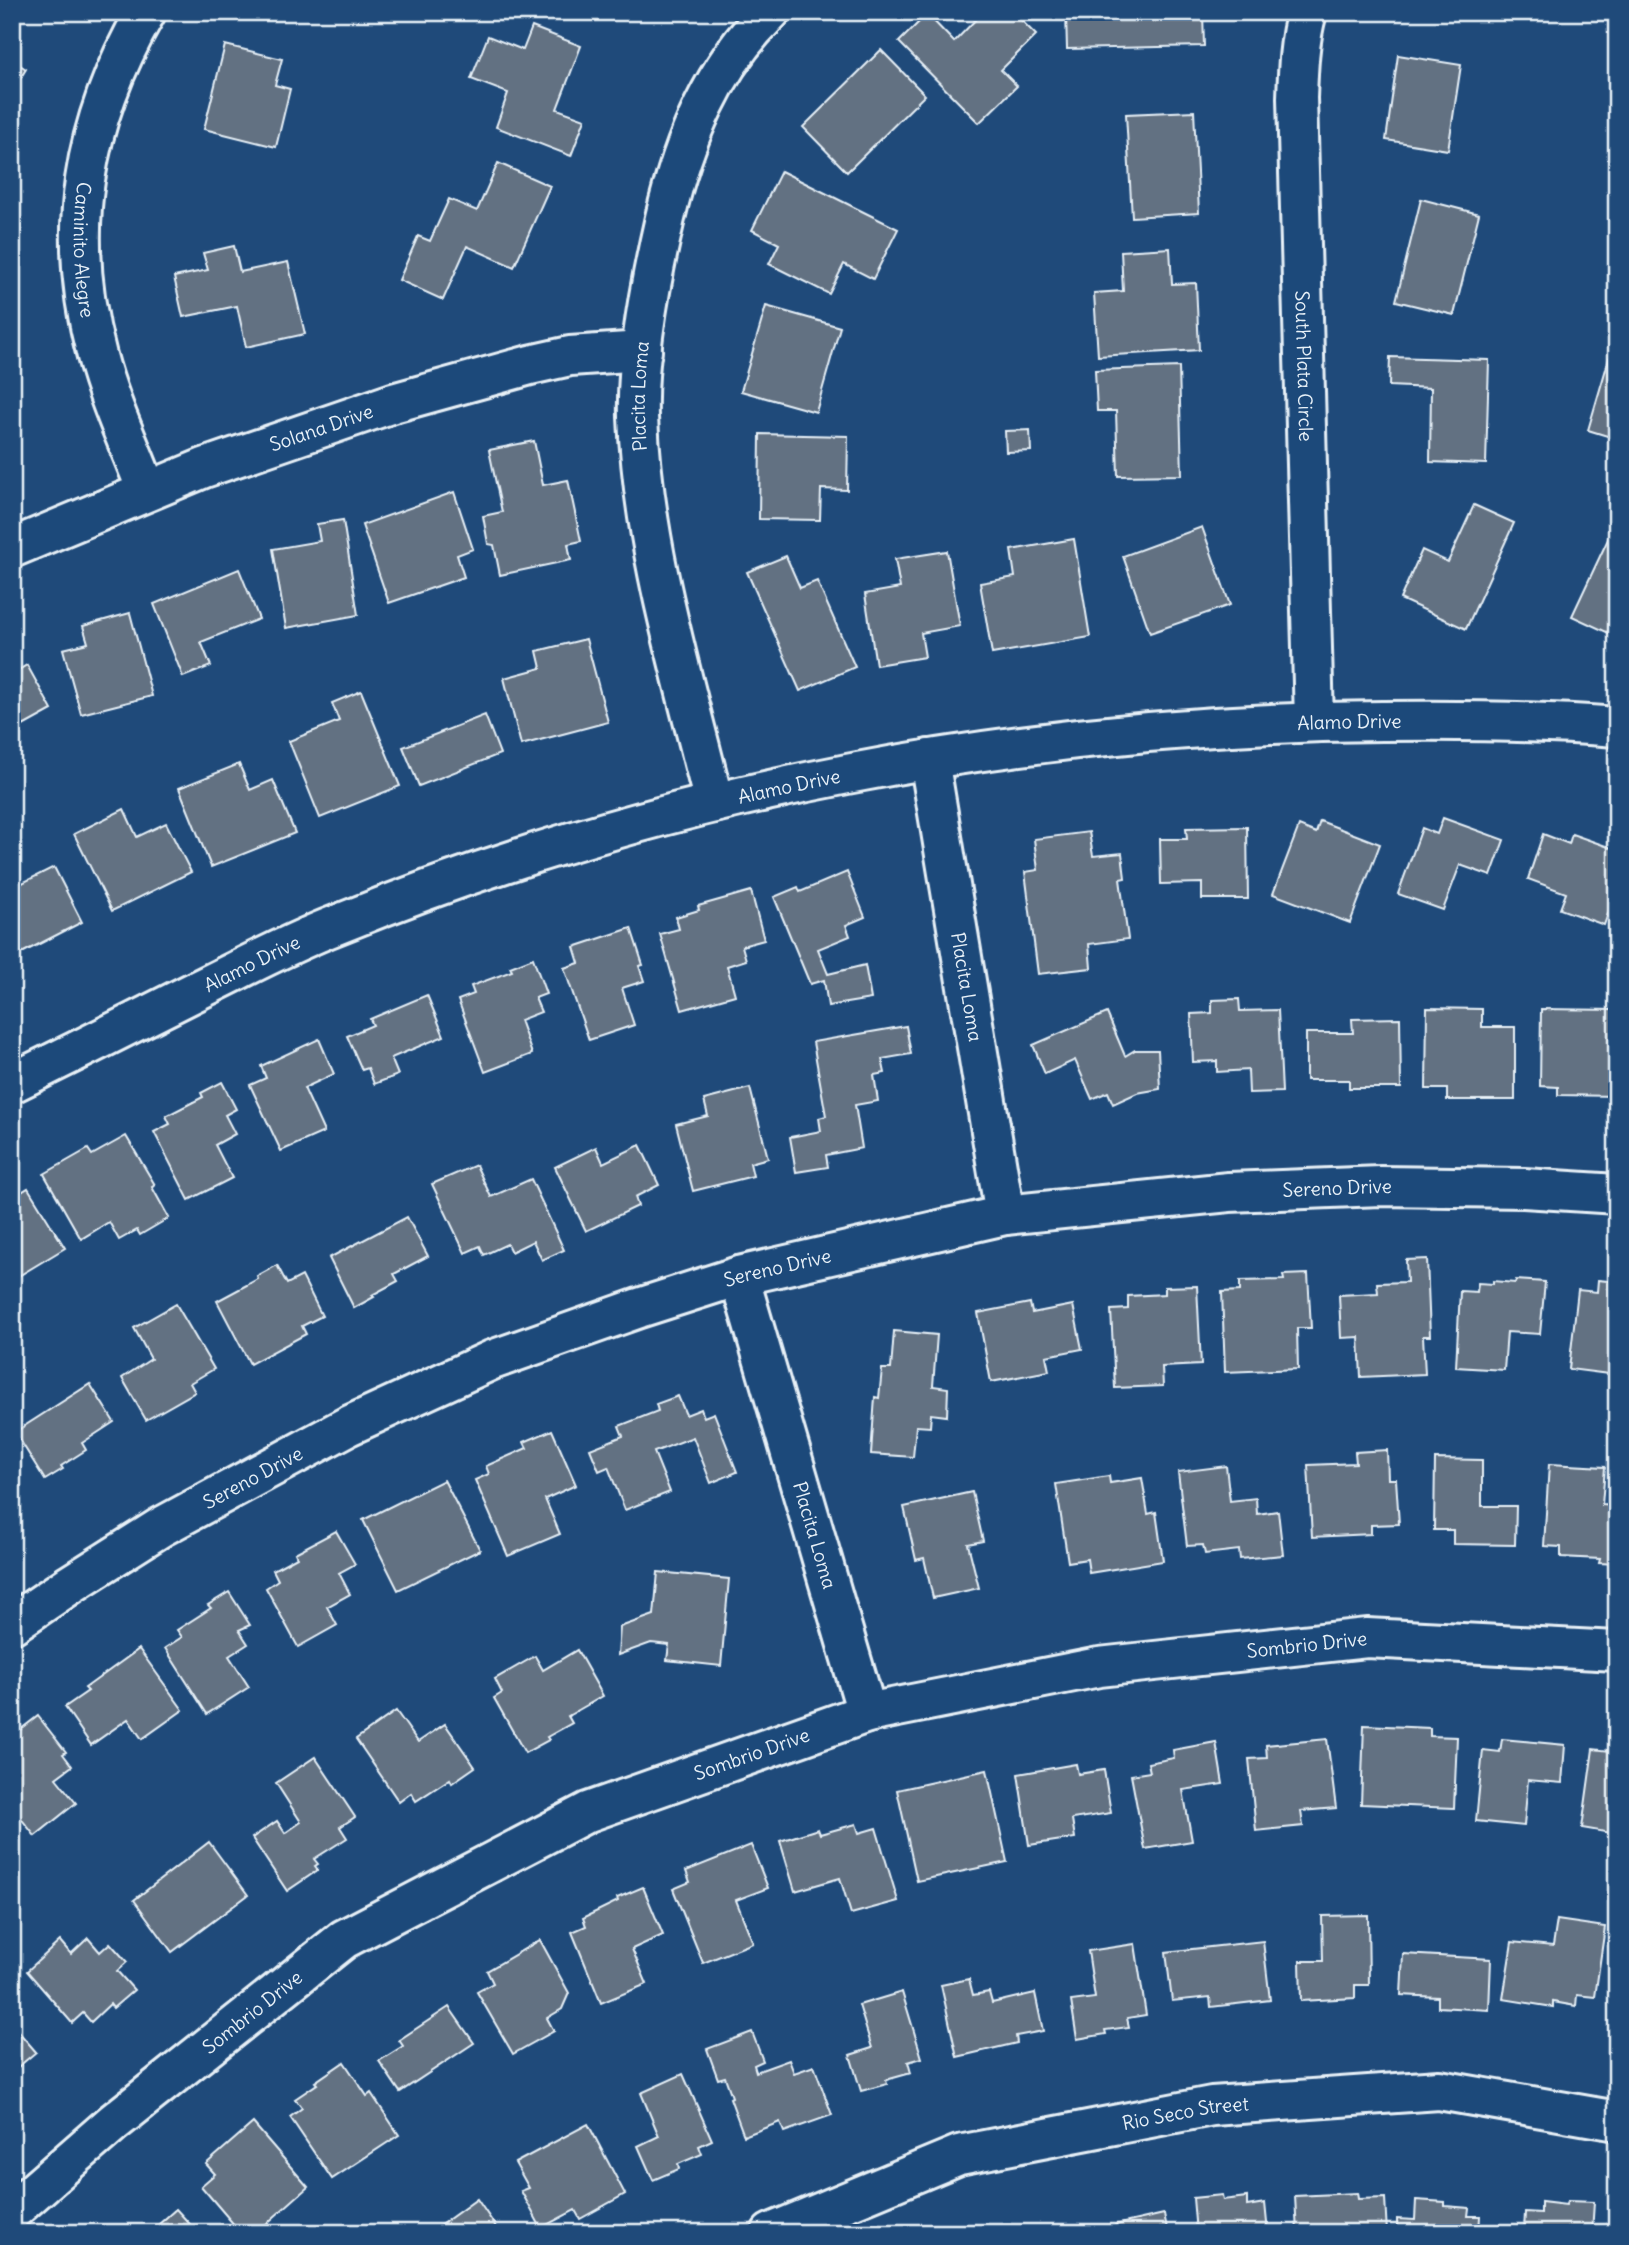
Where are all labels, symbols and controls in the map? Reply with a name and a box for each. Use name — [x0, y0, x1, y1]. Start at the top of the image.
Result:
street label: Caminito Alegre — [69, 181, 100, 319]
street label: South Plata Circle — [1290, 290, 1318, 442]
street label: Placita Loma — [626, 340, 654, 452]
street label: Solana Drive — [266, 399, 376, 457]
street label: Alamo Drive — [1297, 709, 1402, 735]
street label: Alamo Drive — [735, 764, 842, 809]
street label: Alamo Drive — [200, 930, 304, 997]
street label: Placita Loma — [946, 930, 988, 1043]
street label: Sereno Drive — [1282, 1174, 1392, 1202]
street label: Sereno Drive — [721, 1243, 833, 1292]
street label: Sereno Drive — [199, 1441, 307, 1514]
street label: Placita Loma — [788, 1479, 842, 1592]
street label: Sombrio Drive — [1246, 1626, 1368, 1663]
street label: Sombrio Drive — [691, 1722, 813, 1785]
street label: Sombrio Drive — [198, 1965, 307, 2059]
street label: Rio Seco Street — [1120, 2091, 1249, 2135]

